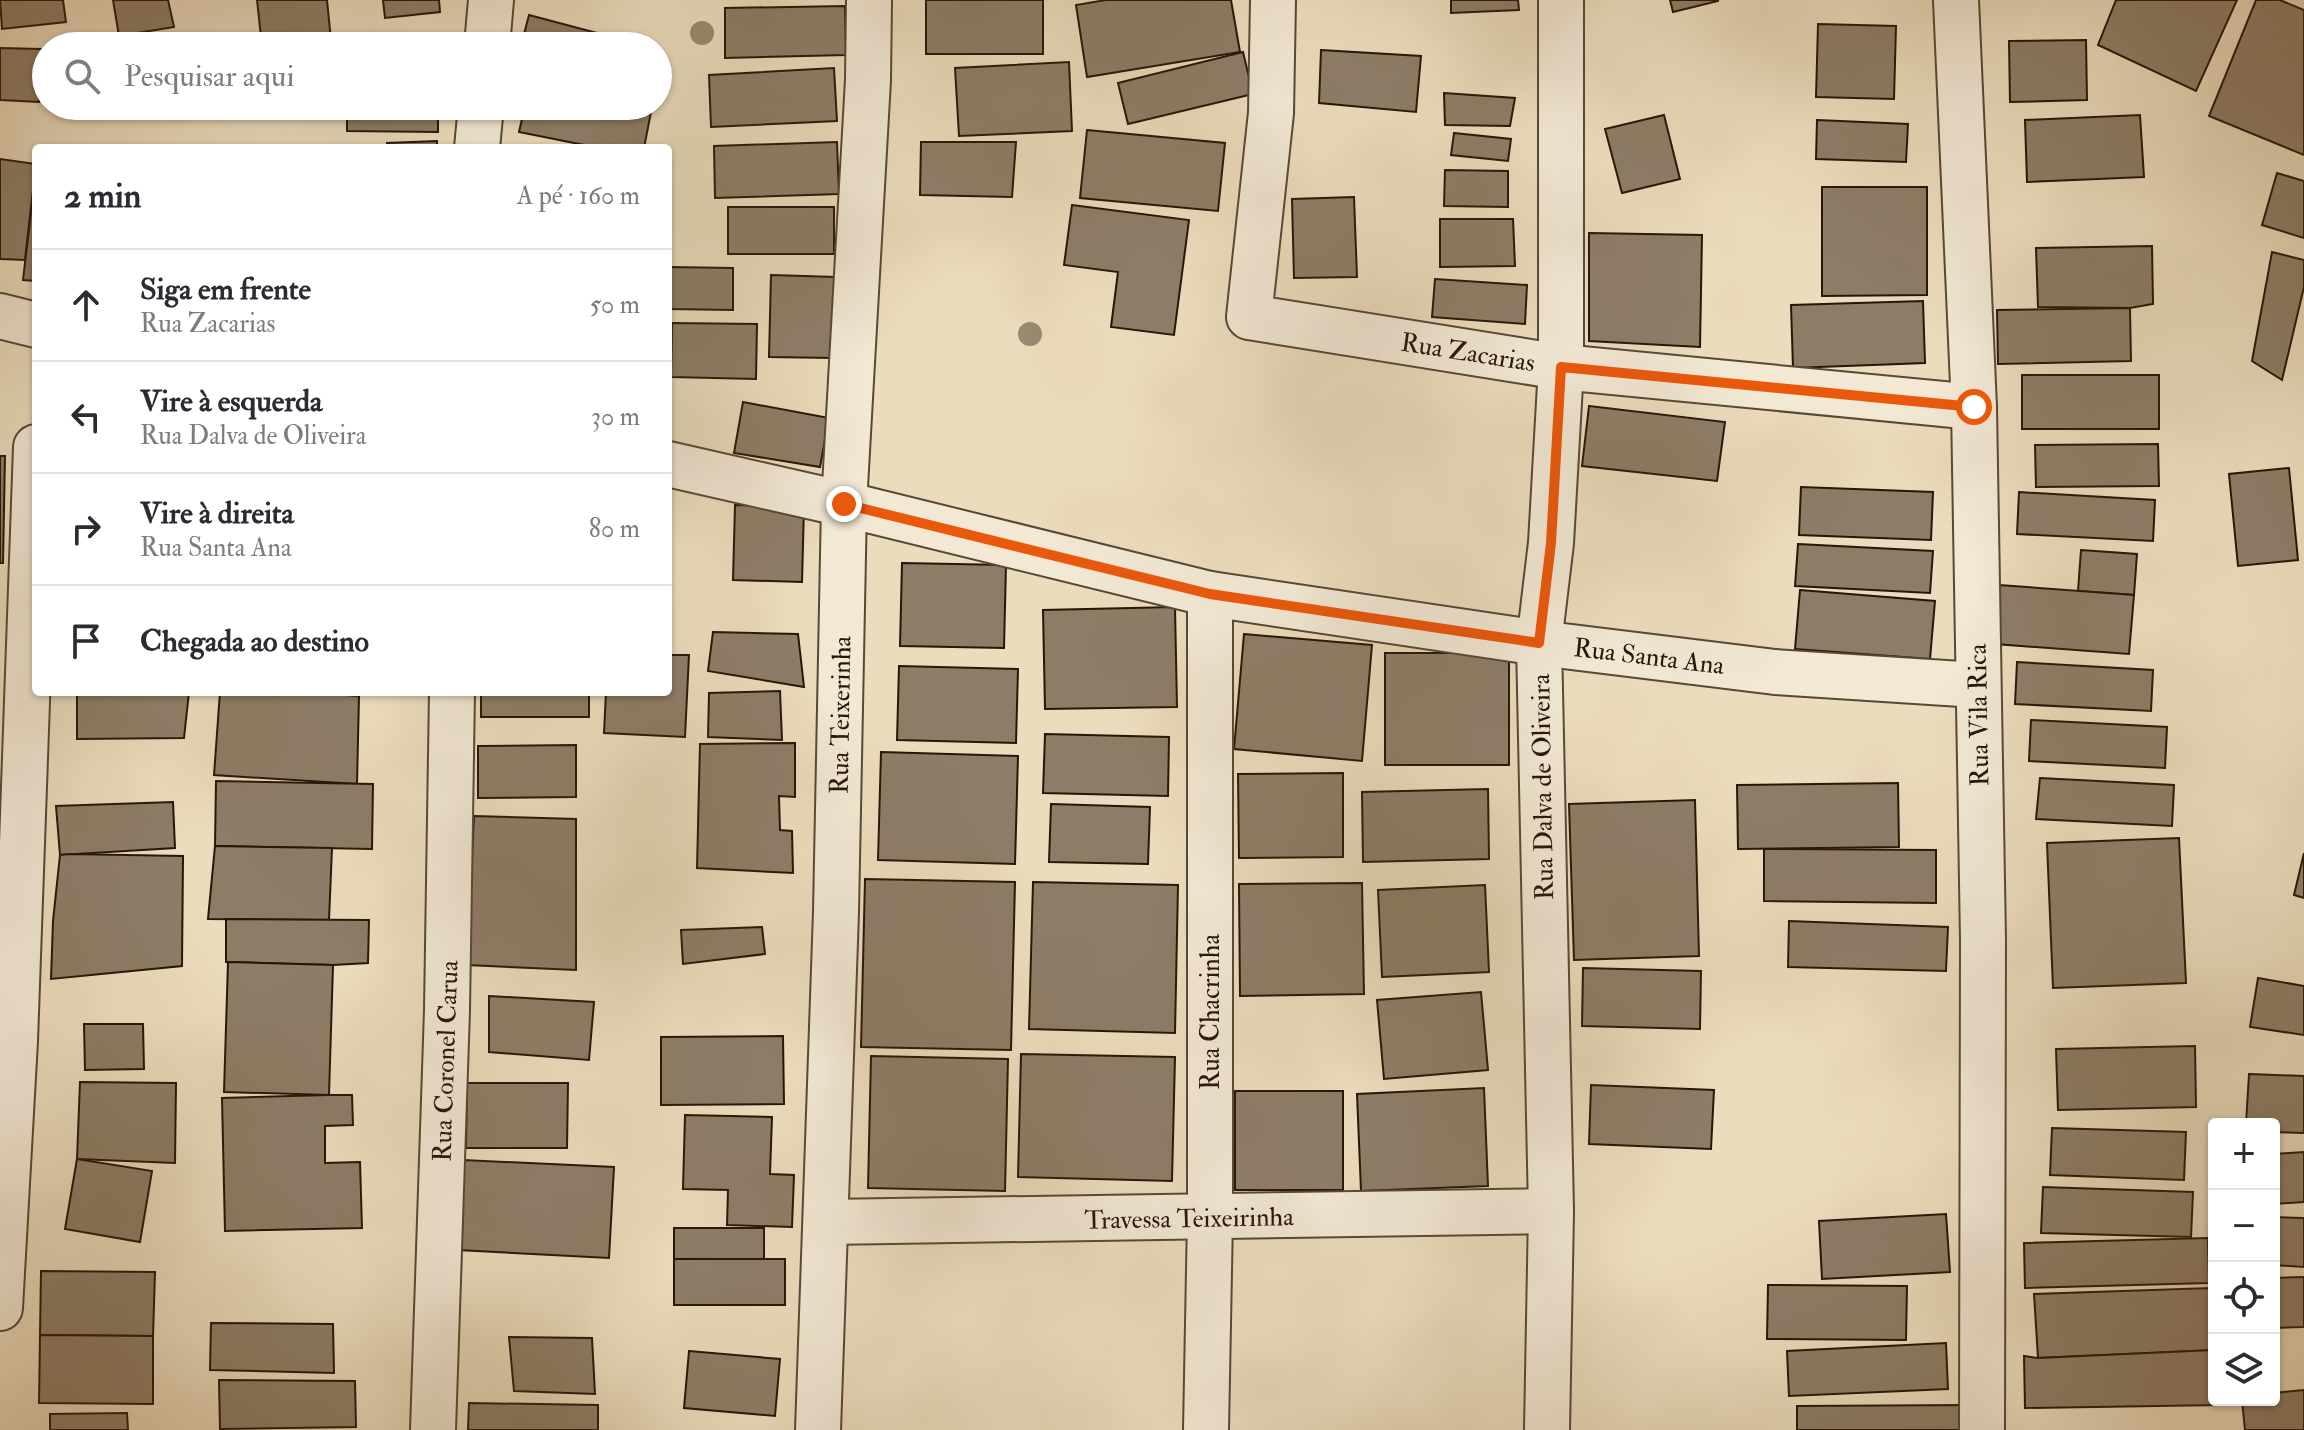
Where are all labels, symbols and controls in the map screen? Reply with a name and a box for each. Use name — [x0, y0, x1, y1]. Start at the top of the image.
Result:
search box — [32, 32, 672, 120]
icon: search — [60, 54, 104, 98]
text: Pesquisar aqui — [124, 58, 294, 95]
text: 2 min — [64, 175, 141, 218]
text: A pé · 160 m — [517, 180, 640, 212]
text: Siga em frente — [140, 271, 311, 308]
icon: ahead — [64, 283, 108, 327]
text: 50 m — [590, 289, 640, 321]
text: Rua Zacarias — [140, 308, 276, 340]
street label: Rua Zacarias — [1398, 327, 1537, 379]
text: Vire à esquerda — [140, 383, 322, 420]
route start — [1956, 389, 1992, 425]
icon: left — [64, 395, 108, 439]
text: 30 m — [591, 401, 640, 433]
text: Rua Dalva de Oliveira — [140, 420, 366, 452]
route end — [826, 486, 862, 522]
text: Vire à direita — [140, 495, 294, 532]
icon: right — [64, 507, 108, 551]
text: 80 m — [589, 513, 640, 545]
text: Rua Santa Ana — [140, 532, 292, 564]
icon: arrive — [64, 619, 108, 663]
text: Chegada ao destino — [140, 623, 369, 660]
street label: Rua Santa Ana — [1572, 632, 1726, 682]
street label: Rua Teixerinha — [824, 635, 858, 794]
street label: Rua Vila Rica — [1962, 643, 1996, 787]
street label: Rua Dalva de Oliveira — [1525, 673, 1561, 900]
street label: Rua Chacrinha — [1195, 934, 1227, 1090]
street label: Rua Coronel Carua — [426, 959, 466, 1162]
map controls — [2208, 1118, 2280, 1406]
button: + — [2208, 1118, 2280, 1190]
button: − — [2208, 1190, 2280, 1262]
street label: Travessa Teixeirinha — [1084, 1201, 1294, 1237]
button: locate — [2208, 1262, 2280, 1334]
button: layers — [2208, 1334, 2280, 1406]

